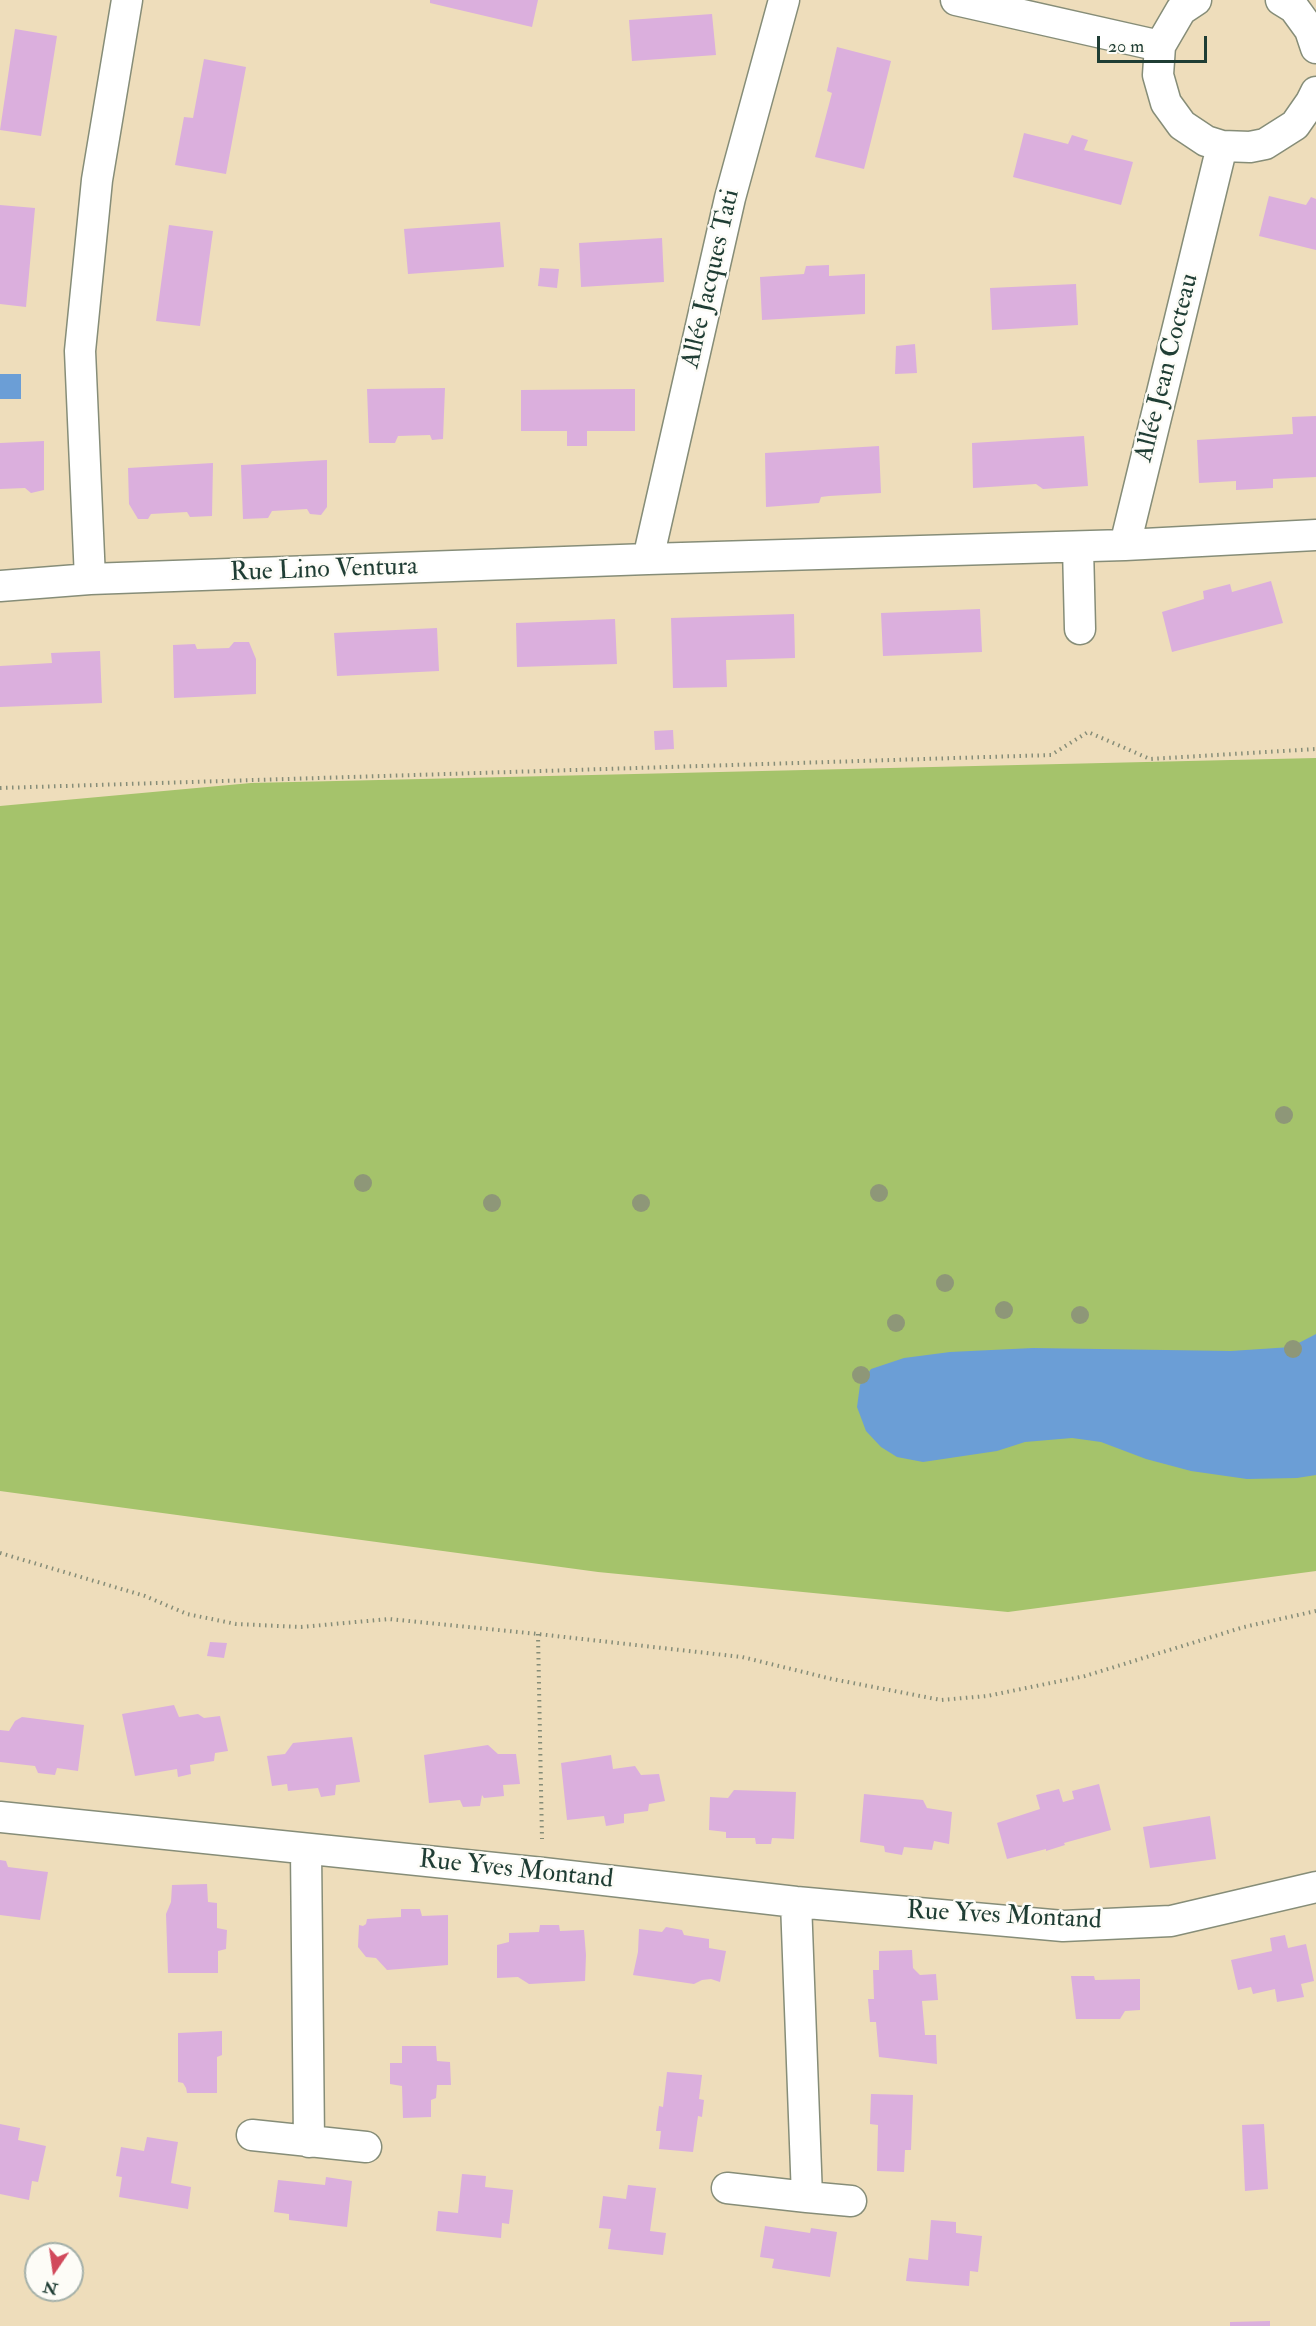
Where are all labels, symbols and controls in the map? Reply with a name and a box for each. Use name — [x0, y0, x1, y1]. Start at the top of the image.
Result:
scale bar — [1100, 24, 1210, 62]
text: 20 m — [1108, 35, 1144, 58]
street label: Allée Jacques Tati — [676, 186, 748, 372]
street label: Allée Jean Cocteau — [1130, 271, 1206, 465]
street label: Rue Lino Ventura — [230, 552, 418, 590]
street label: Rue Yves Montand — [417, 1845, 615, 1897]
street label: Rue Yves Montand — [906, 1896, 1102, 1938]
north arrow — [24, 2242, 84, 2302]
text: N — [41, 2276, 60, 2299]

